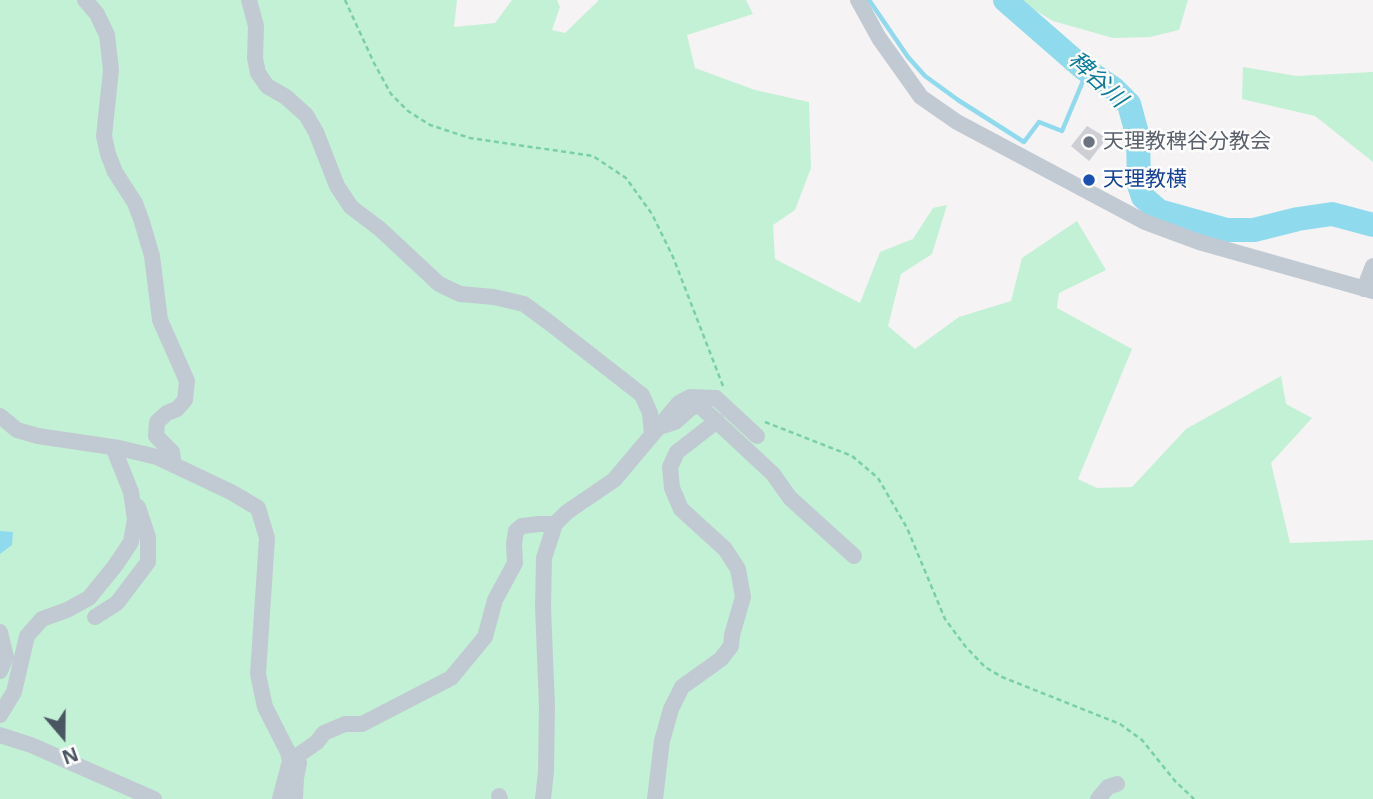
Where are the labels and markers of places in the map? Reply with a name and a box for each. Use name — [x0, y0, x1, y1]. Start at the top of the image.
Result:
place label: 天理教稗谷分教会 — [1103, 129, 1271, 155]
marker: 天理教稗谷分教会 — [1081, 134, 1097, 150]
place label: 天理教横 — [1103, 167, 1187, 193]
marker: 天理教横 — [1081, 172, 1097, 188]

